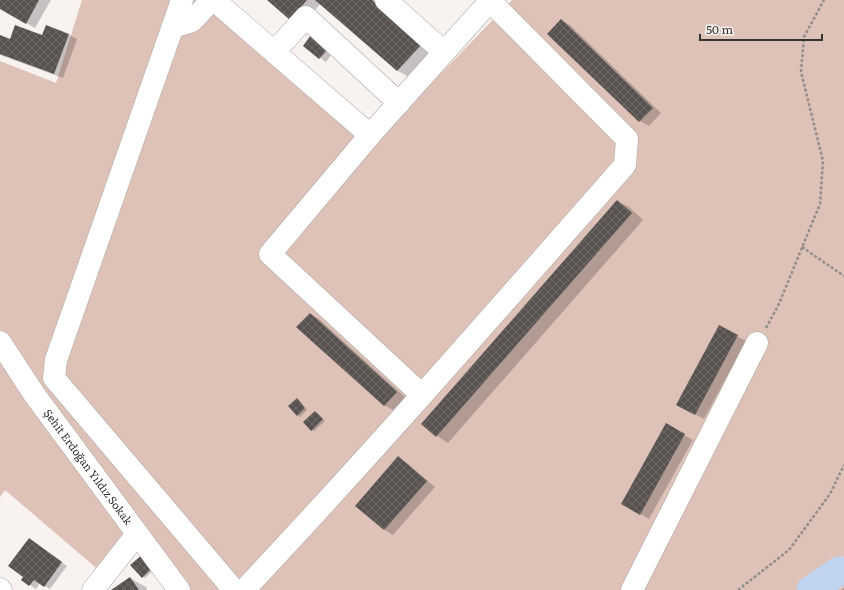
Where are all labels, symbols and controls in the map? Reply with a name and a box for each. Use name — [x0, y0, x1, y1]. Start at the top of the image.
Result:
scale bar — [700, 16, 822, 42]
text: 50 m — [706, 20, 733, 38]
street label: Şehit Erdoğan Yıldız Sokak — [41, 405, 137, 528]

